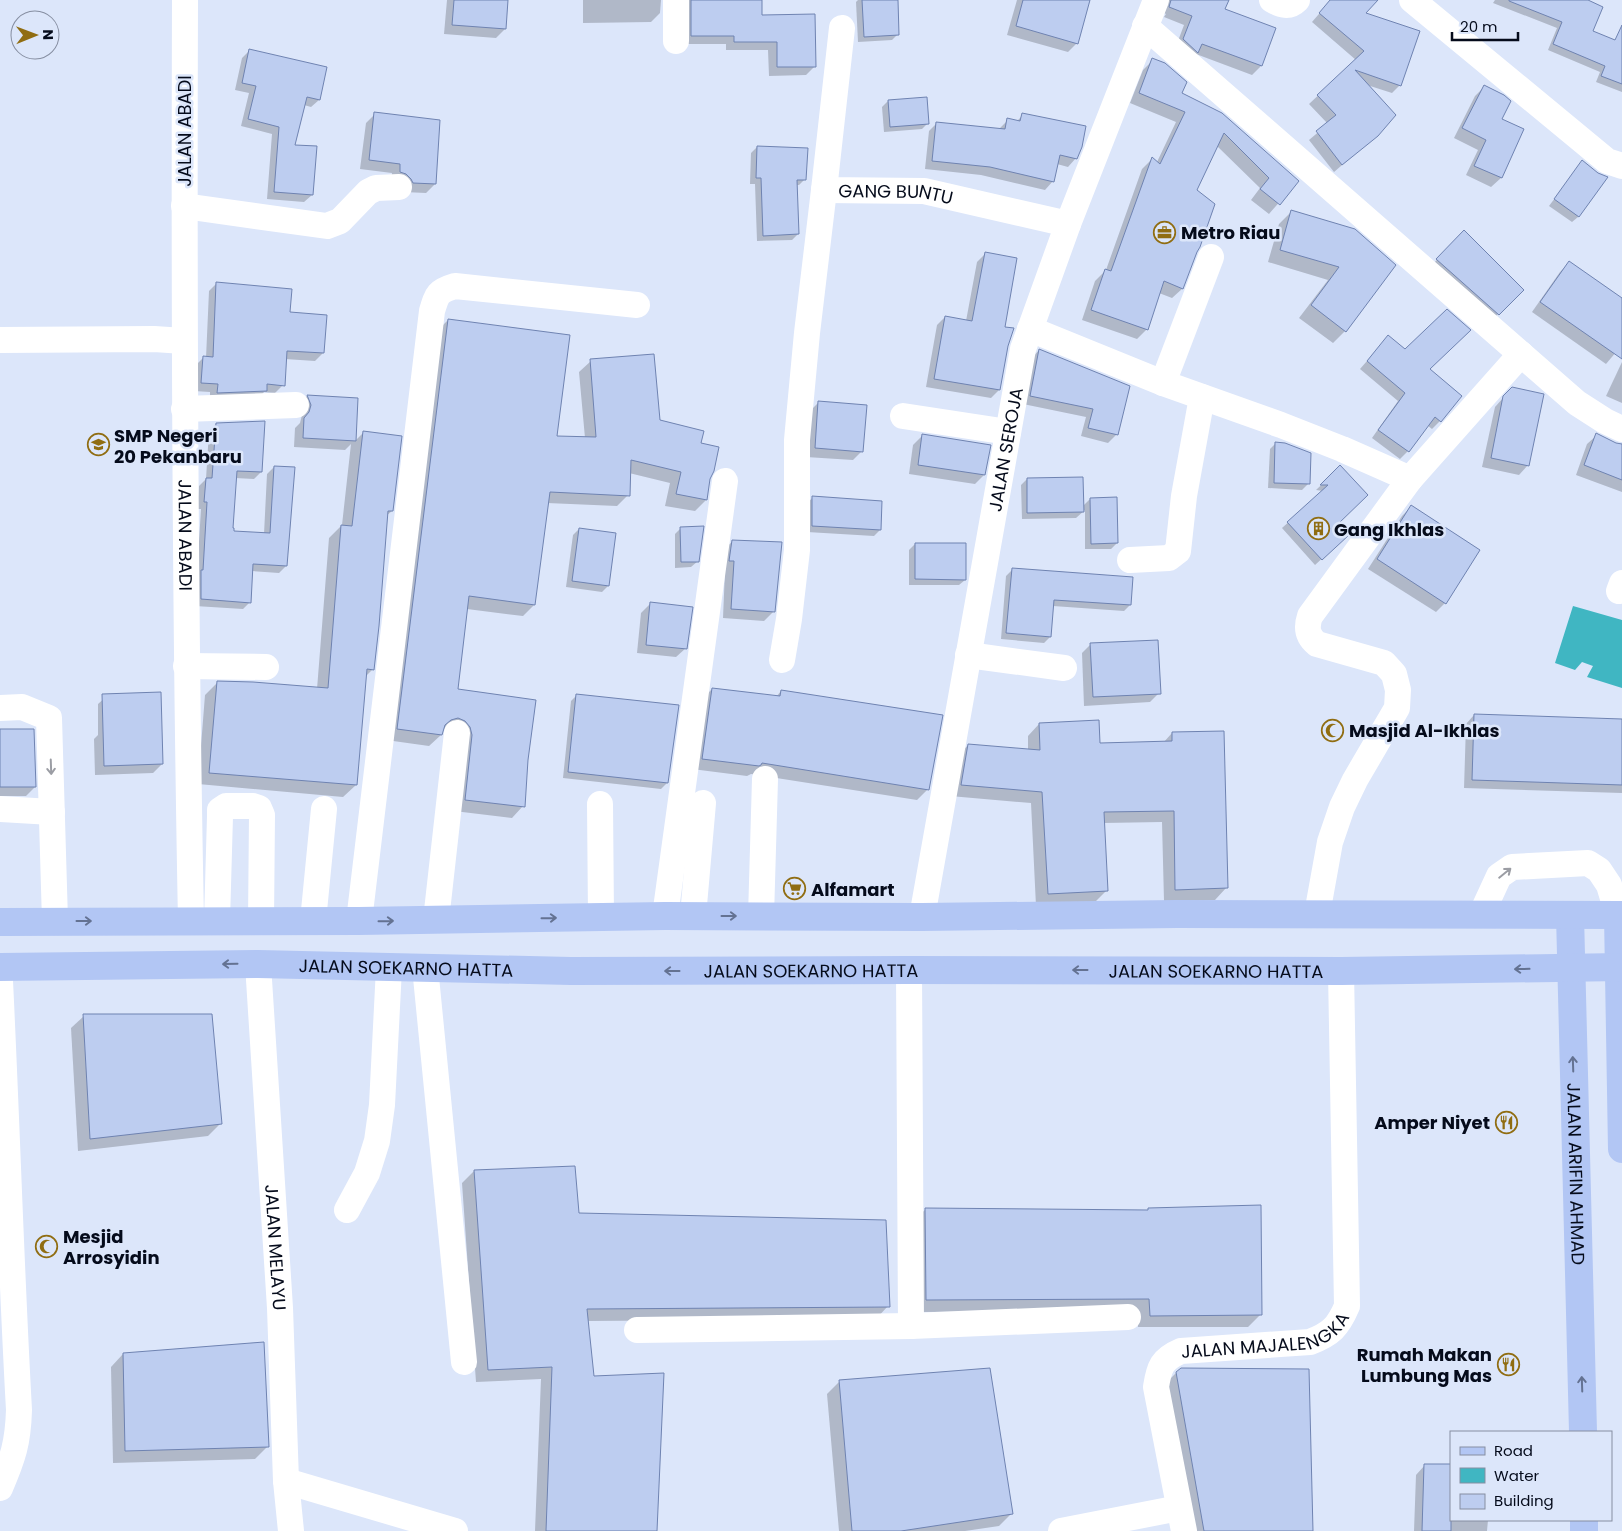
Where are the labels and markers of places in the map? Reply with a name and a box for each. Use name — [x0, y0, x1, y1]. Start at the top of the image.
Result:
office icon: Metro Riau — [1153, 220, 1177, 244]
place label: Metro Riau — [1181, 220, 1280, 245]
place label: SMP Negeri 20 Pekanbaru — [114, 423, 242, 469]
school or university icon: SMP Negeri 20 Pekanbaru — [86, 433, 110, 457]
building icon: Gang Ikhlas — [1306, 517, 1330, 541]
place label: Gang Ikhlas — [1334, 517, 1444, 542]
mosque icon: Masjid Al-Ikhlas — [1321, 718, 1345, 742]
place label: Masjid Al-Ikhlas — [1349, 718, 1500, 743]
supermarket icon: Alfamart — [783, 877, 807, 901]
place label: Alfamart — [811, 877, 895, 902]
place label: Amper Niyet — [1374, 1110, 1490, 1135]
restaurant icon: Amper Niyet — [1494, 1110, 1518, 1134]
place label: Mesjid Arrosyidin — [63, 1224, 160, 1270]
mosque icon: Mesjid Arrosyidin — [35, 1234, 59, 1258]
place label: Rumah Makan Lumbung Mas — [1357, 1342, 1492, 1388]
restaurant icon: Rumah Makan Lumbung Mas — [1496, 1352, 1520, 1376]

